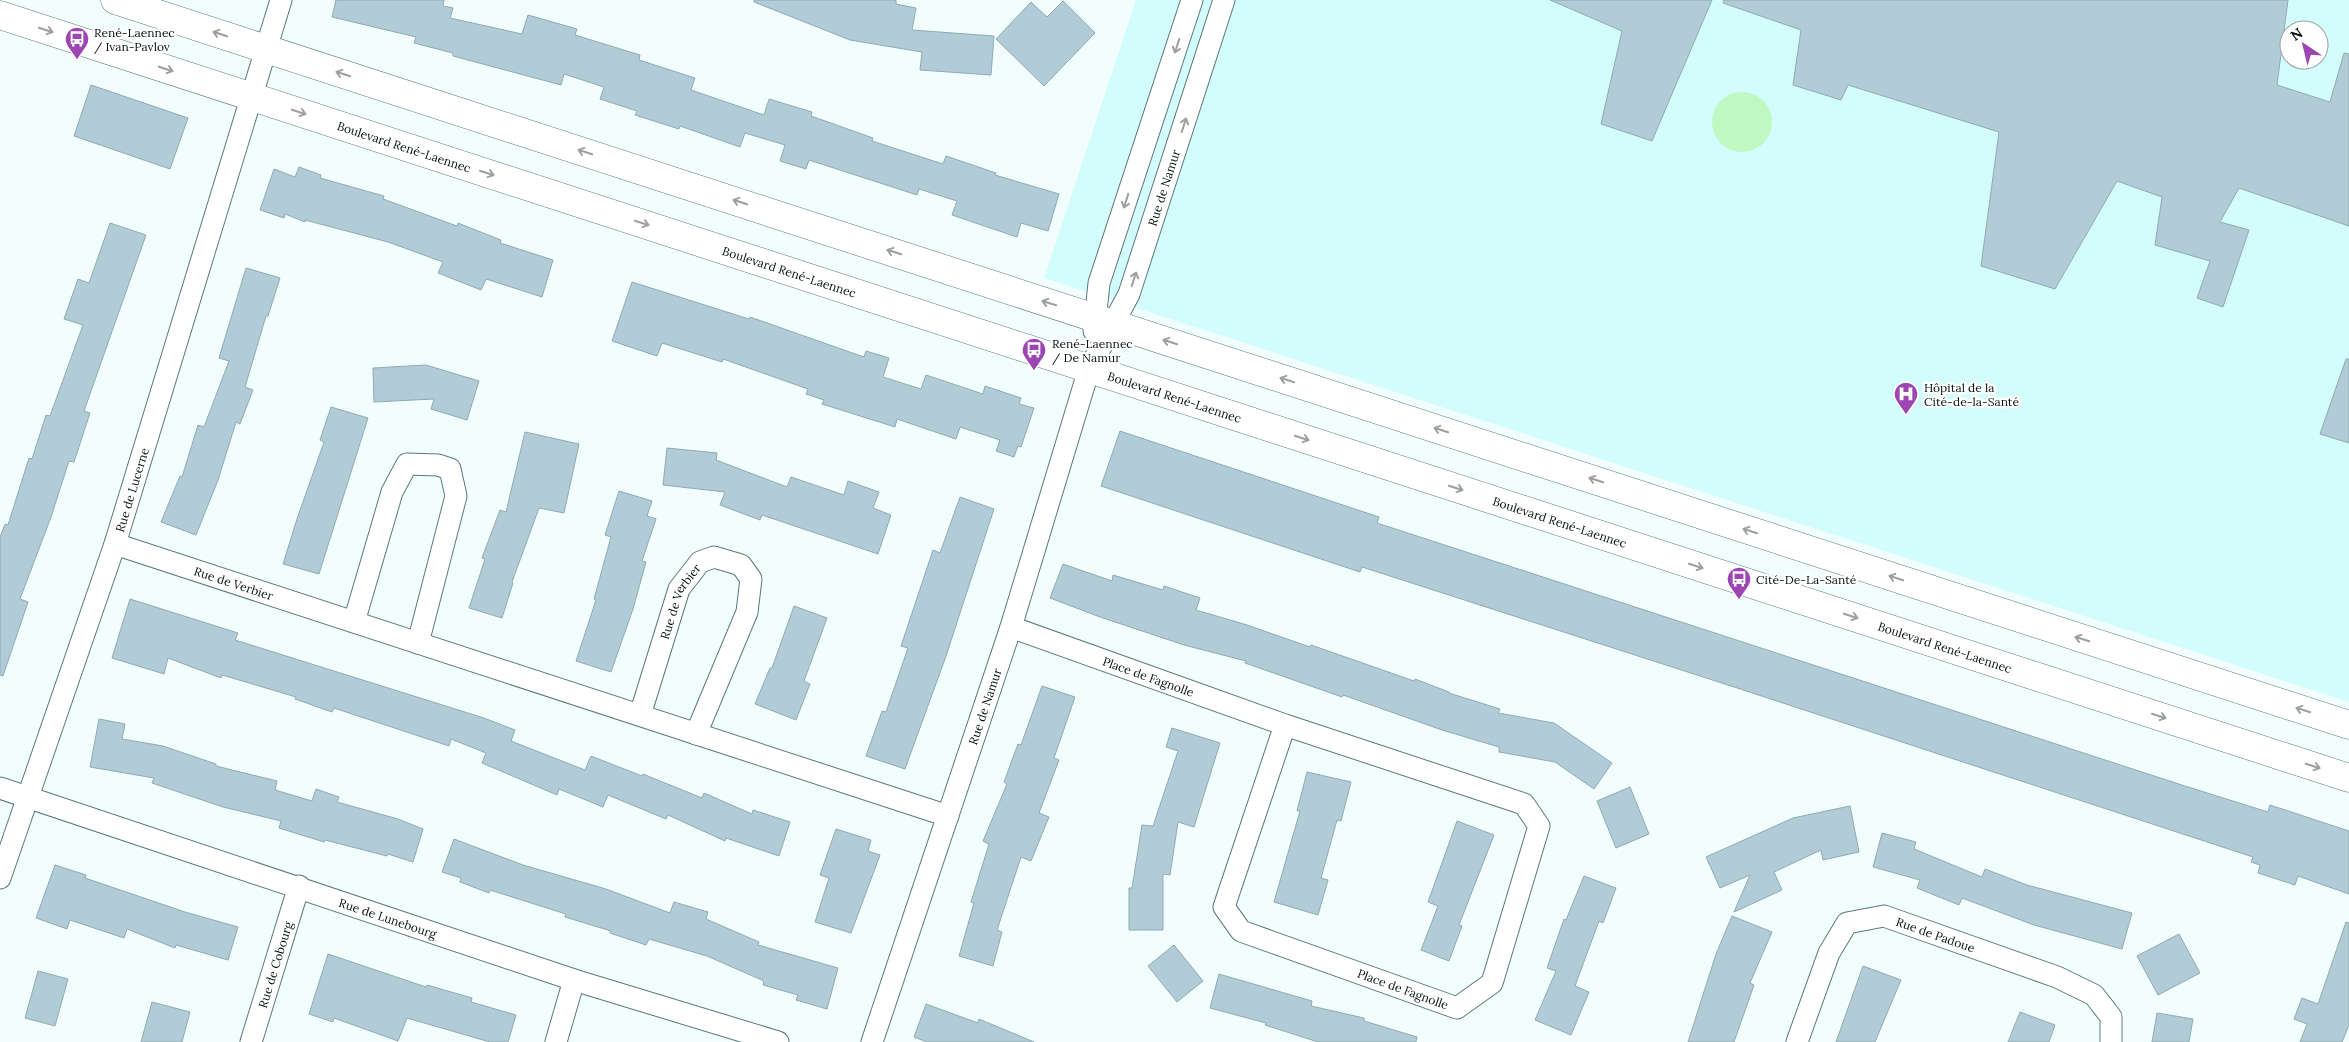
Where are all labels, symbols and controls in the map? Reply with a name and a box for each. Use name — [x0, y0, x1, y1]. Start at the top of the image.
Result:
north arrow — [2279, 20, 2329, 70]
text: N — [2287, 24, 2306, 45]
place label: René-Laennec / Ivan-Pavlov — [94, 25, 175, 55]
one-way arrow — [38, 26, 54, 35]
bus stop icon: René-Laennec / Ivan-Pavlov — [64, 26, 90, 60]
one-way arrow — [212, 29, 228, 38]
one-way arrow — [1172, 38, 1182, 54]
one-way arrow — [158, 65, 174, 74]
one-way arrow — [336, 68, 352, 78]
one-way arrow — [291, 108, 307, 117]
one-way arrow — [1180, 117, 1189, 133]
street label: Boulevard René-Laennec — [335, 118, 473, 175]
one-way arrow — [577, 147, 593, 157]
street label: Rue de Namur — [1144, 147, 1183, 228]
one-way arrow — [479, 169, 494, 178]
one-way arrow — [1121, 192, 1131, 208]
one-way arrow — [732, 197, 748, 207]
one-way arrow — [633, 219, 649, 229]
street label: Boulevard René-Laennec — [721, 243, 858, 300]
one-way arrow — [887, 247, 903, 257]
one-way arrow — [1130, 272, 1139, 288]
one-way arrow — [1041, 297, 1057, 307]
place label: René-Laennec / De Namur — [1052, 336, 1133, 366]
one-way arrow — [1162, 336, 1178, 346]
bus stop icon: René-Laennec / De Namur — [1021, 337, 1047, 371]
street label: Boulevard René-Laennec — [1106, 368, 1243, 425]
one-way arrow — [1279, 374, 1295, 384]
place label: Hôpital de la Cité-de-la-Santé — [1924, 380, 2019, 409]
hospital icon: Hôpital de la Cité-de-la-Santé — [1893, 381, 1919, 415]
one-way arrow — [1434, 425, 1449, 434]
one-way arrow — [1293, 434, 1309, 443]
street label: Rue de Lucerne — [112, 445, 152, 534]
one-way arrow — [1588, 475, 1604, 485]
one-way arrow — [1448, 484, 1464, 493]
street label: Boulevard René-Laennec — [1491, 493, 1629, 550]
one-way arrow — [1742, 525, 1758, 535]
street label: Rue de Verbier — [656, 560, 704, 641]
one-way arrow — [1687, 561, 1703, 571]
street label: Rue de Verbier — [192, 563, 276, 603]
bus stop icon: Cité-De-La-Santé — [1726, 566, 1752, 600]
place label: Cité-De-La-Santé — [1756, 572, 1857, 587]
one-way arrow — [1888, 573, 1904, 582]
one-way arrow — [1842, 611, 1858, 621]
street label: Boulevard René-Laennec — [1876, 618, 2014, 675]
one-way arrow — [2074, 633, 2090, 643]
street label: Place de Fagnolle — [1101, 653, 1197, 700]
street label: Rue de Namur — [965, 665, 1004, 746]
one-way arrow — [2295, 705, 2311, 714]
one-way arrow — [2150, 711, 2166, 721]
one-way arrow — [2305, 762, 2320, 771]
street label: Rue de Lunebourg — [337, 894, 439, 941]
street label: Rue de Padoue — [1894, 913, 1978, 955]
street label: Rue de Cobourg — [254, 919, 295, 1010]
street label: Place de Fagnolle — [1355, 966, 1451, 1013]

